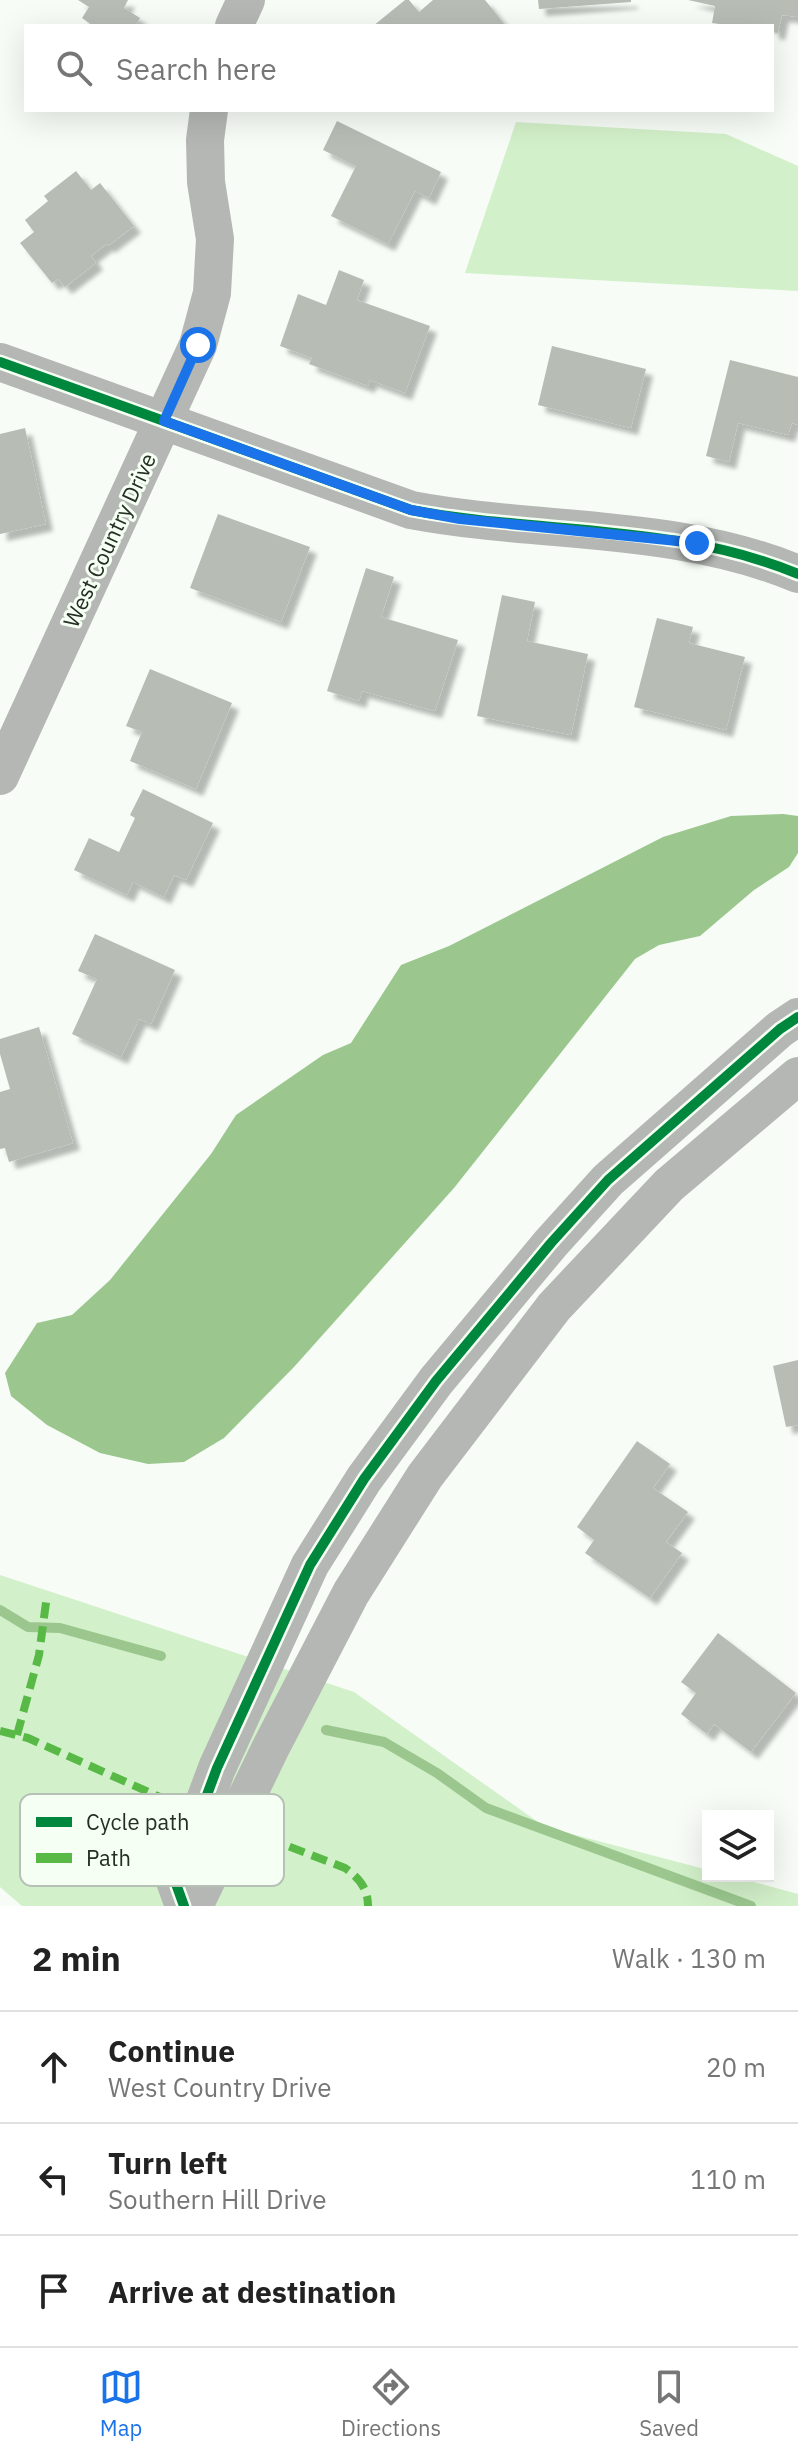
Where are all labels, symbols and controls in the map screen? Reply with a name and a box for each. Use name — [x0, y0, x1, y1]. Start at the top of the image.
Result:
search box — [24, 24, 774, 112]
icon: search — [52, 46, 96, 90]
text: Search here — [116, 49, 277, 88]
route start — [180, 327, 216, 363]
street label: West Country Drive — [56, 448, 162, 632]
route end — [679, 525, 715, 561]
legend — [20, 1794, 284, 1886]
text: Cycle path — [86, 1807, 190, 1836]
map controls — [702, 1810, 774, 1882]
button: layers — [702, 1810, 774, 1882]
text: Path — [86, 1843, 131, 1872]
text: 2 min — [32, 1936, 121, 1980]
text: Walk · 130 m — [612, 1941, 766, 1975]
text: Continue — [108, 2031, 235, 2070]
icon: ahead — [32, 2045, 76, 2089]
text: 20 m — [706, 2050, 766, 2084]
text: West Country Drive — [108, 2070, 331, 2104]
text: Turn left — [108, 2143, 227, 2182]
icon: left — [32, 2157, 76, 2201]
text: 110 m — [690, 2162, 766, 2196]
text: Southern Hill Drive — [108, 2182, 326, 2216]
icon: arrive — [32, 2269, 76, 2313]
text: Arrive at destination — [108, 2272, 396, 2311]
tab: Map — [99, 2365, 143, 2442]
tab: Directions — [341, 2365, 441, 2442]
tab: Saved — [639, 2365, 699, 2442]

